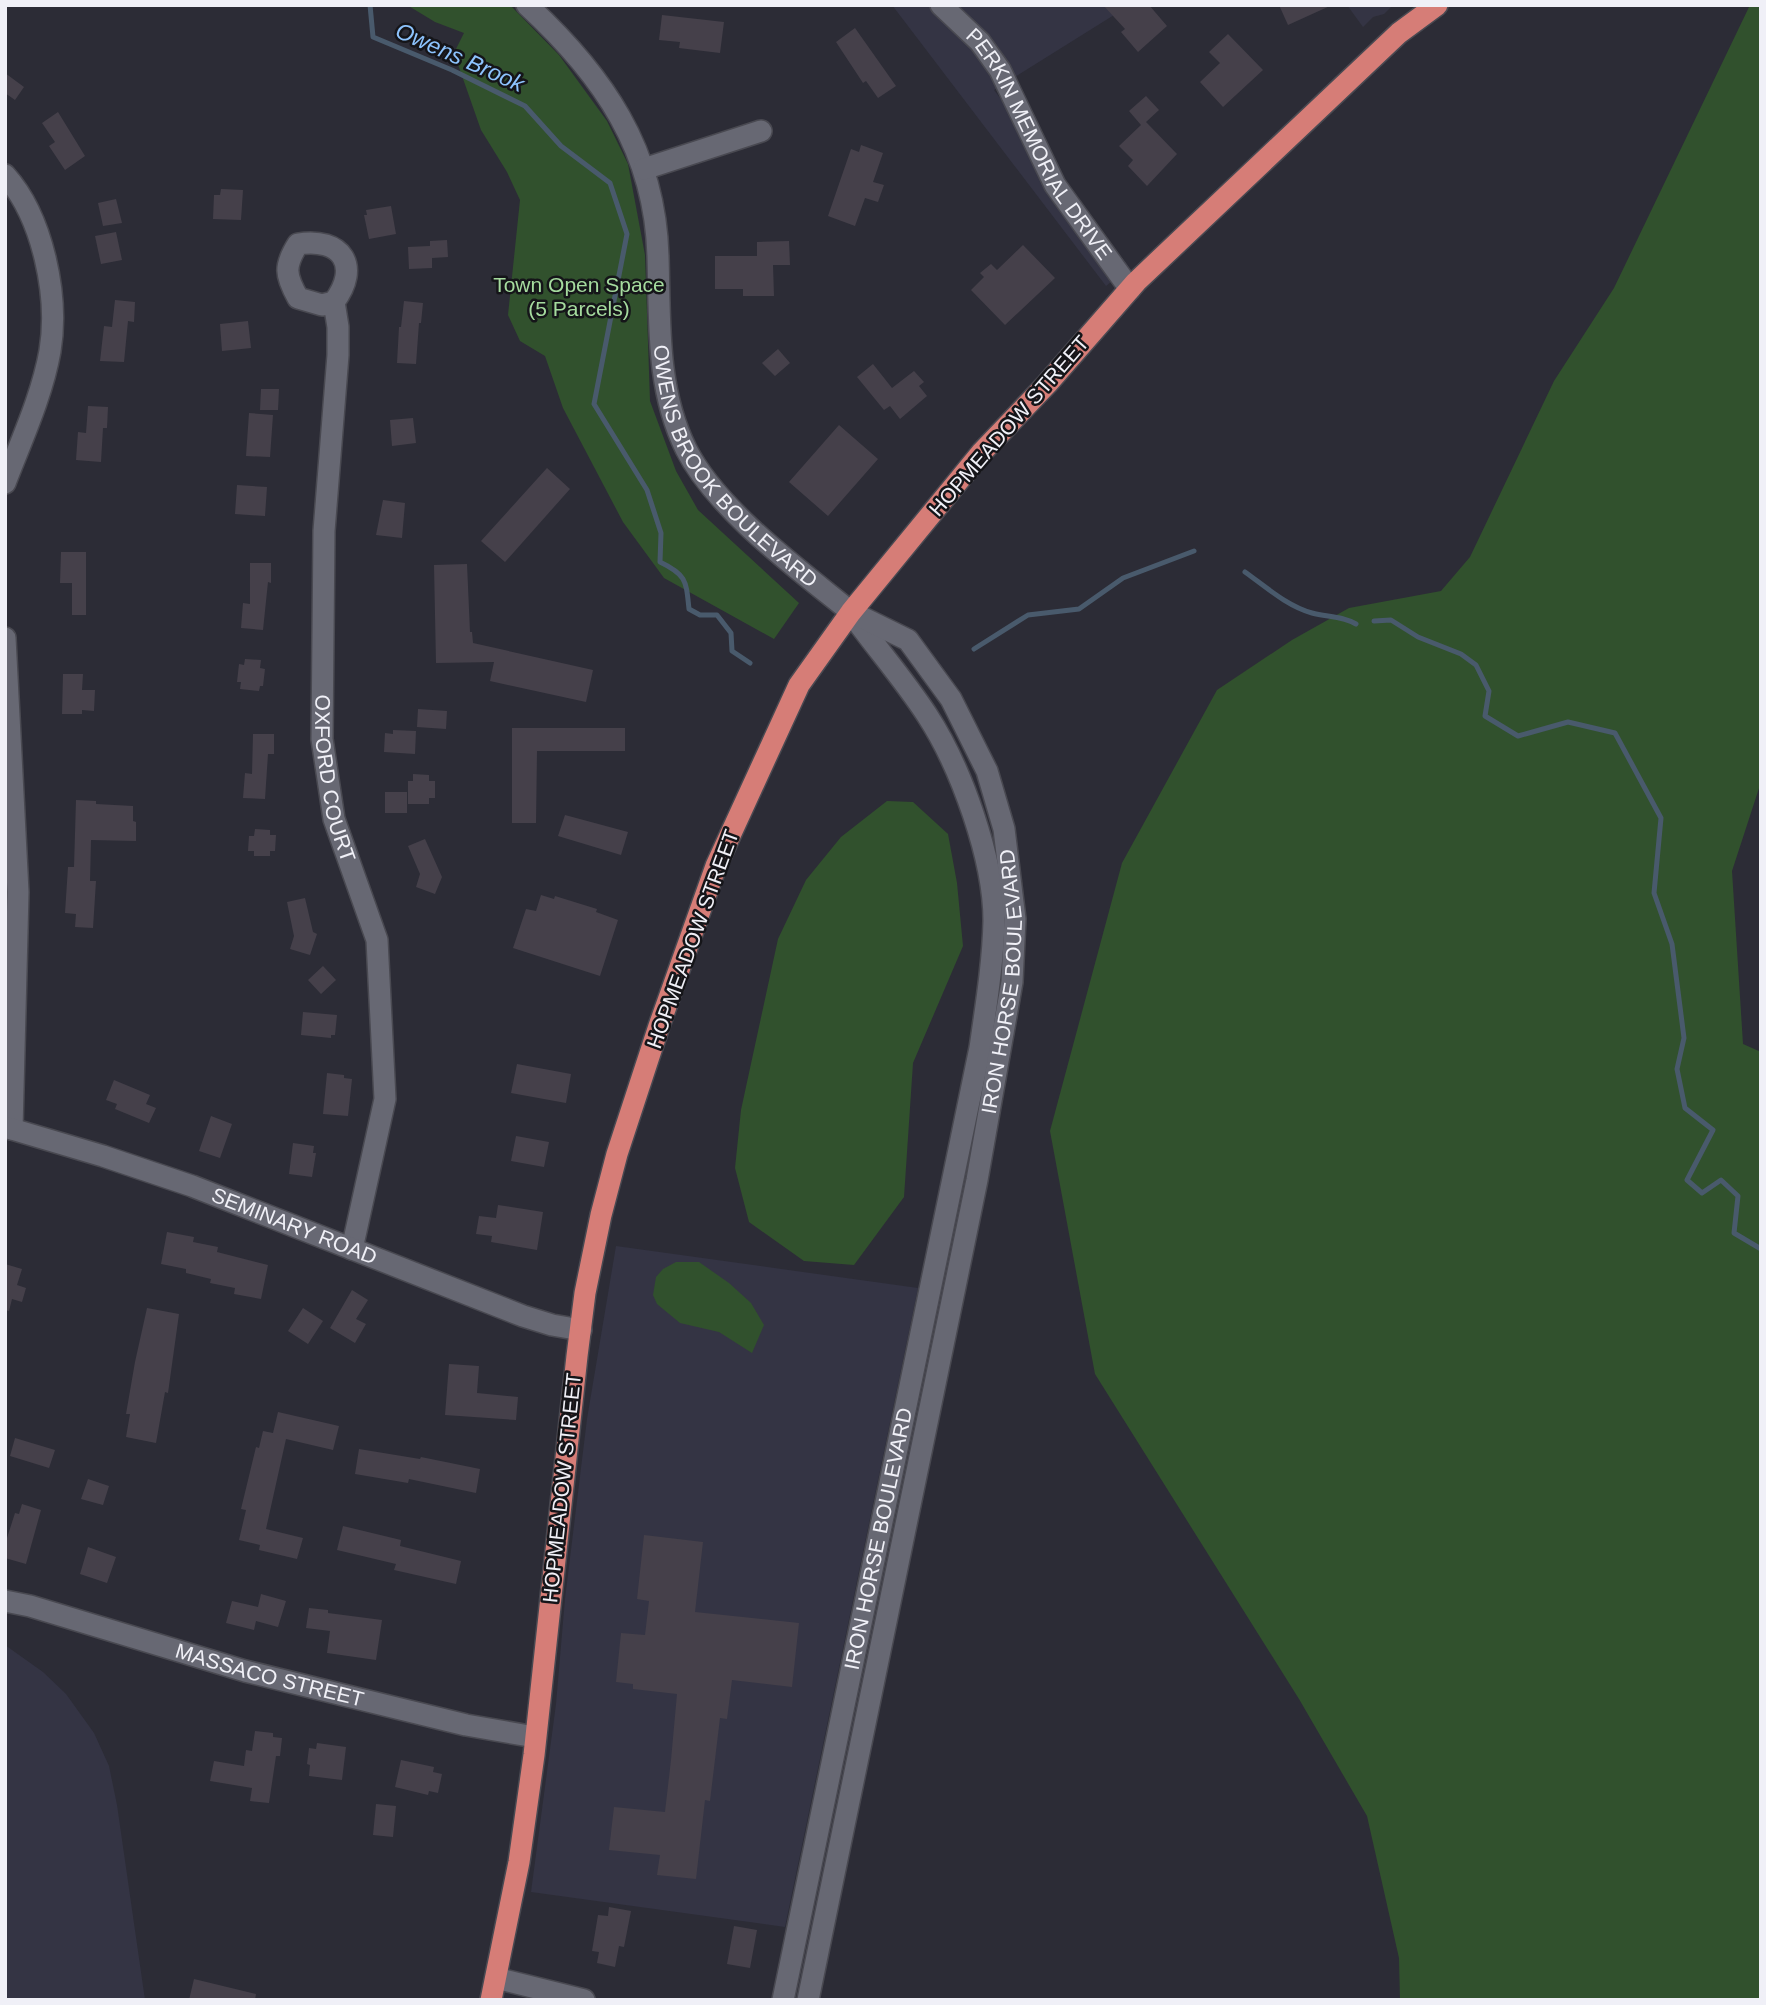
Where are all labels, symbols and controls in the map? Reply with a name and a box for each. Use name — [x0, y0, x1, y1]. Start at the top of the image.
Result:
water label: Owens Brook — [392, 17, 530, 98]
street label: PERKIN MEMORIAL DRIVE — [962, 23, 1117, 264]
park label: Town Open Space (5 Parcels) — [493, 273, 665, 320]
street label: HOPMEADOW STREET — [924, 331, 1093, 520]
street label: OWENS BROOK BOULEVARD — [650, 344, 822, 592]
street label: OXFORD COURT — [311, 695, 360, 865]
street label: HOPMEADOW STREET — [642, 826, 743, 1051]
street label: IRON HORSE BOULEVARD — [977, 848, 1026, 1116]
street label: SEMINARY ROAD — [209, 1183, 380, 1268]
street label: HOPMEADOW STREET — [538, 1372, 585, 1604]
street label: IRON HORSE BOULEVARD — [840, 1406, 916, 1672]
street label: MASSACO STREET — [173, 1639, 366, 1711]

